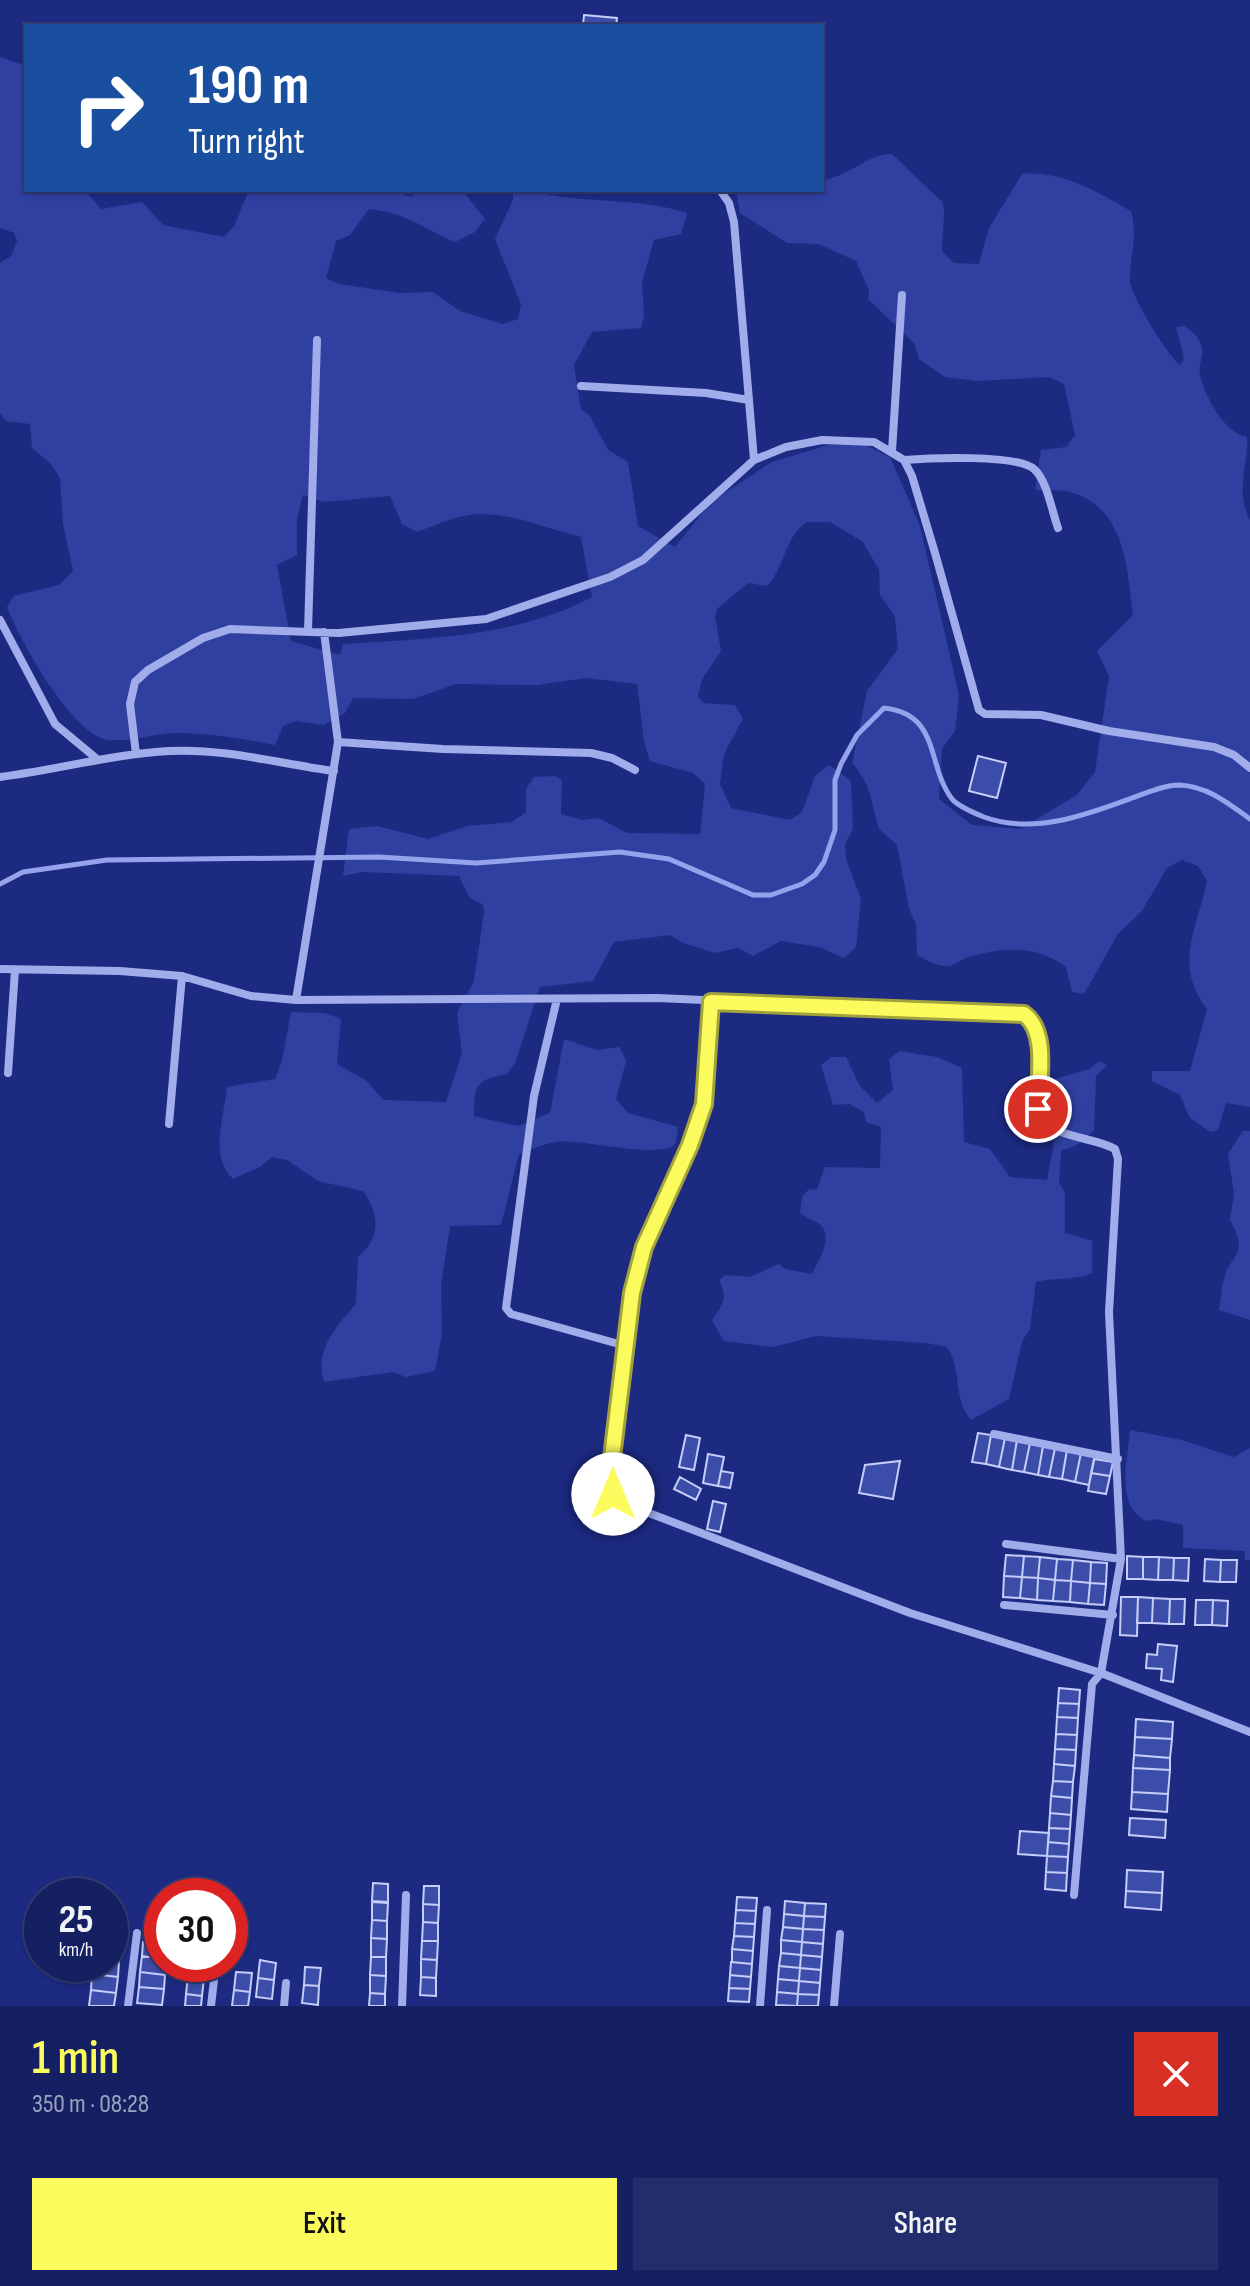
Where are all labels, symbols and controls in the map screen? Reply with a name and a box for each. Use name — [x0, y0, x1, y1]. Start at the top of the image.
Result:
text: 190 m — [188, 53, 309, 120]
icon: right — [56, 56, 160, 160]
text: Turn right — [188, 121, 305, 164]
pin — [1004, 1075, 1072, 1143]
icon: arrive — [1016, 1087, 1060, 1131]
position arrow — [571, 1452, 655, 1536]
speed limit sign: 30 — [144, 1878, 248, 1982]
text: 25 — [58, 1896, 94, 1944]
text: km/h — [59, 1938, 93, 1962]
text: 1 min — [32, 2030, 119, 2087]
button: close — [1134, 2032, 1218, 2116]
text: 350 m · 08:28 — [32, 2089, 149, 2120]
button: Exit — [32, 2178, 617, 2270]
button: Share — [633, 2178, 1218, 2270]

